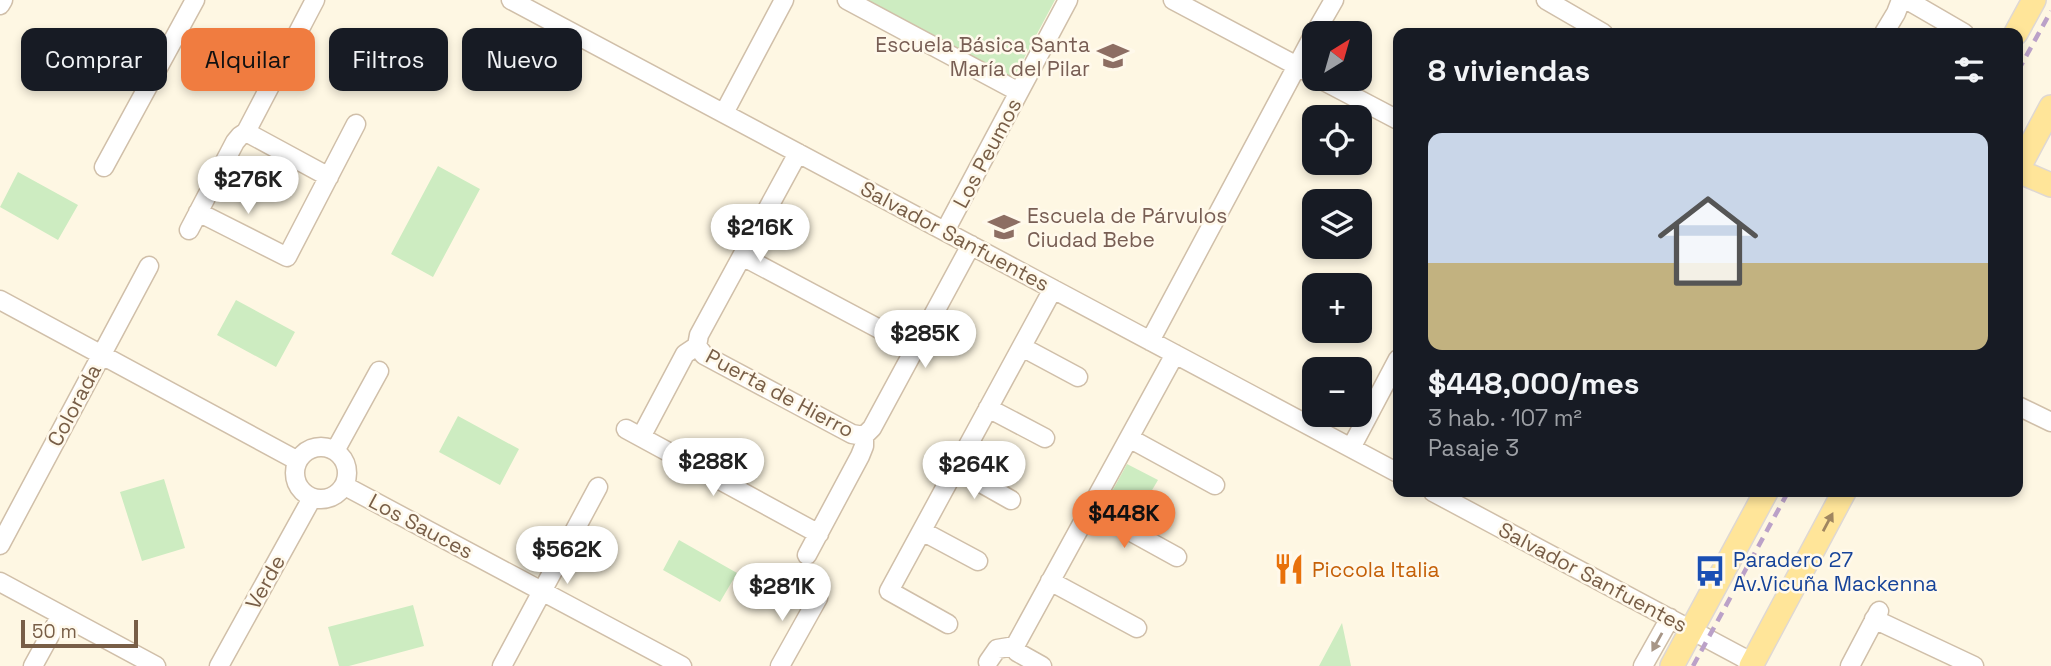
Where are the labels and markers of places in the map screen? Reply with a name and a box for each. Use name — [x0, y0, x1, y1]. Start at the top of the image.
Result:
place label: Escuela Básica Santa María del Pilar — [875, 31, 1090, 82]
school or university icon: Escuela Básica Santa María del Pilar — [1096, 39, 1130, 73]
pin: $276K — [199, 156, 297, 216]
place label: Escuela de Párvulos Ciudad Bebe — [1027, 202, 1227, 253]
pin: $216K — [711, 204, 809, 264]
school or university icon: Escuela de Párvulos Ciudad Bebe — [987, 210, 1021, 244]
pin: $285K — [876, 310, 974, 370]
pin: $288K — [664, 438, 762, 498]
pin: $264K — [925, 442, 1023, 501]
pin: $448K — [1075, 490, 1173, 550]
pin: $562K — [518, 526, 616, 586]
place label: Paradero 27 Av.Vicuña Mackenna — [1733, 546, 1937, 597]
restaurant icon: Piccola Italia — [1272, 552, 1306, 586]
bus stop icon: Paradero 27 Av.Vicuña Mackenna — [1693, 554, 1727, 588]
place label: Piccola Italia — [1312, 556, 1440, 583]
pin: $281K — [733, 564, 831, 623]

